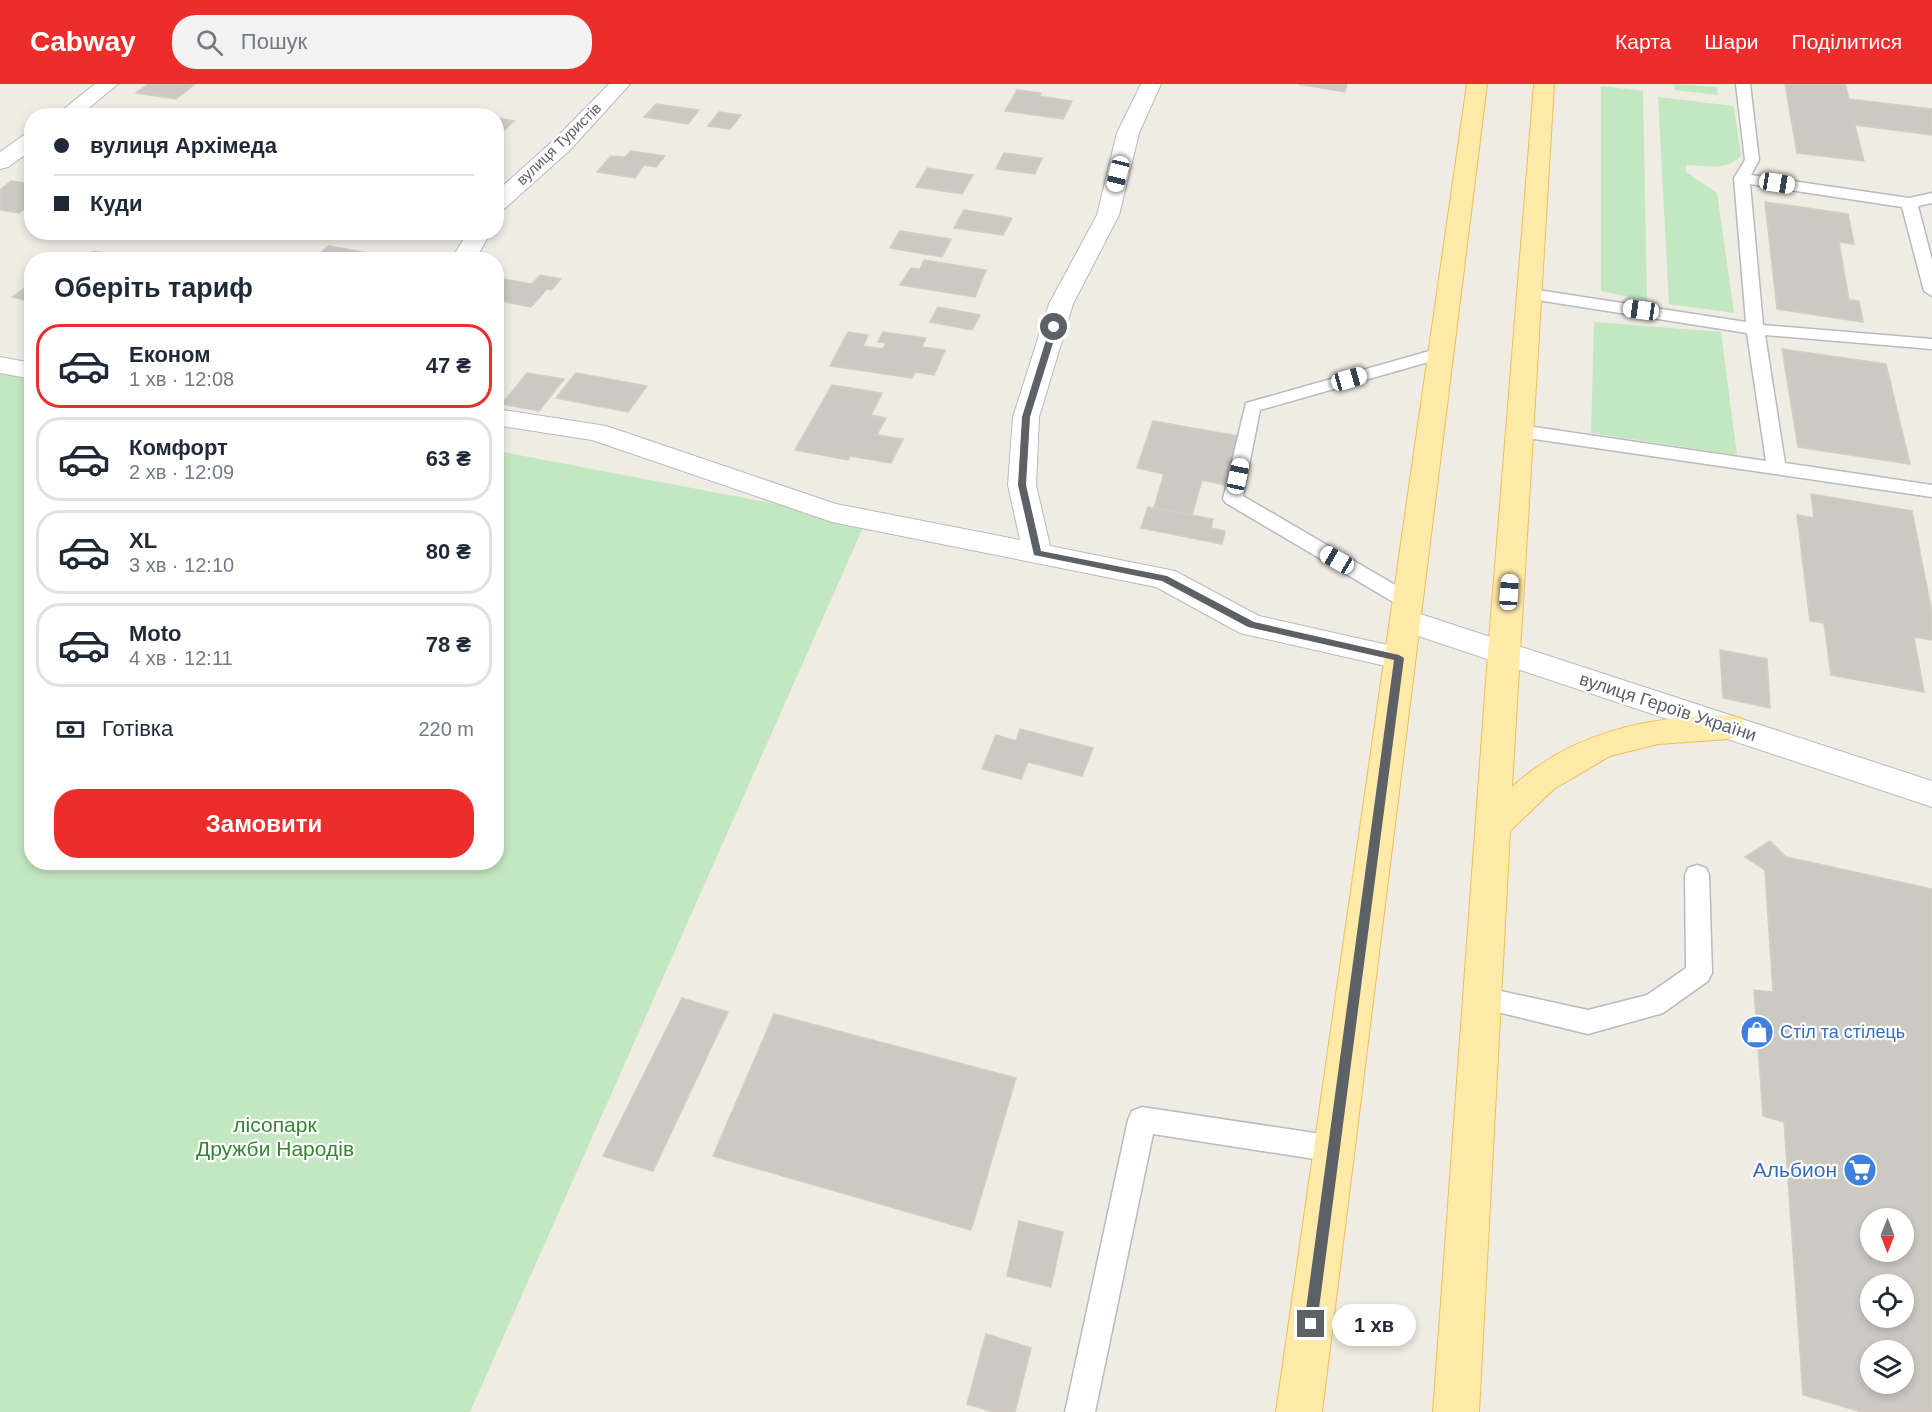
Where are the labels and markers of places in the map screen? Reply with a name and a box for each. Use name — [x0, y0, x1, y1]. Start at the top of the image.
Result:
shop icon: Стіл та стілець — [1739, 1014, 1775, 1050]
place label: Стіл та стілець — [1780, 1022, 1905, 1042]
supermarket icon: Альбион — [1842, 1152, 1878, 1188]
place label: Альбион — [1753, 1158, 1837, 1181]

